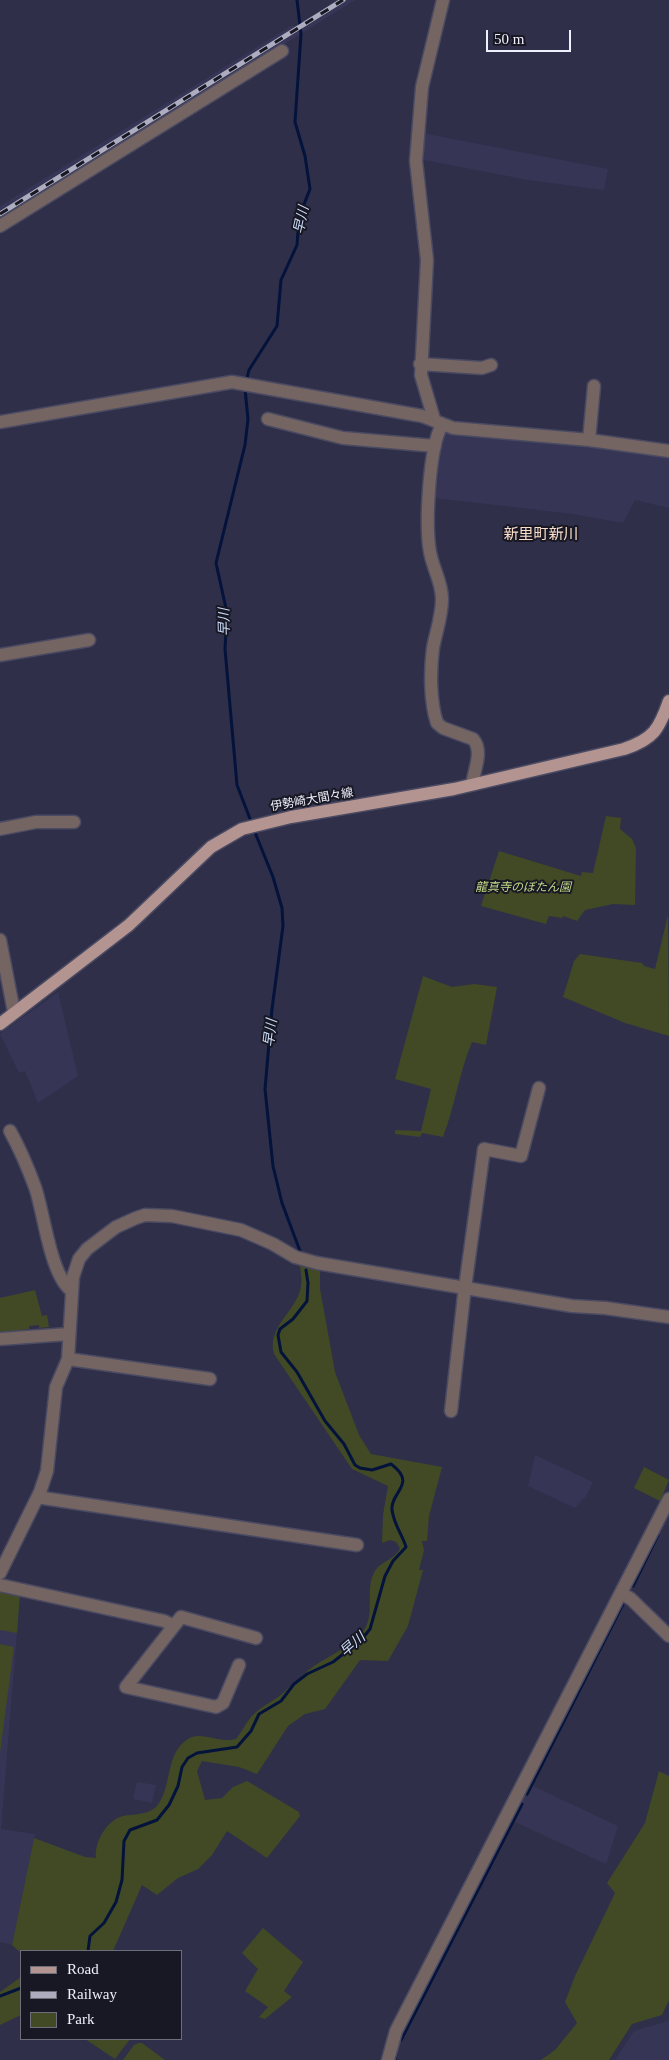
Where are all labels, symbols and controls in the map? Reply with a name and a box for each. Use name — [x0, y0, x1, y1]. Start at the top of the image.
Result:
scale bar — [489, 20, 574, 52]
text: 50 m — [494, 31, 524, 47]
water label: 早川 — [291, 205, 313, 235]
district label: 新里町新川 — [504, 526, 578, 544]
water label: 早川 — [216, 608, 234, 636]
street label: 伊勢崎大間々線 — [269, 786, 355, 814]
park label: 龍真寺のぼたん園 — [475, 881, 571, 895]
water label: 早川 — [261, 1018, 281, 1048]
water label: 早川 — [337, 1629, 369, 1661]
legend — [20, 1950, 182, 2040]
text: Road — [67, 1961, 99, 1977]
text: Railway — [67, 1986, 117, 2002]
text: Park — [67, 2011, 95, 2027]

